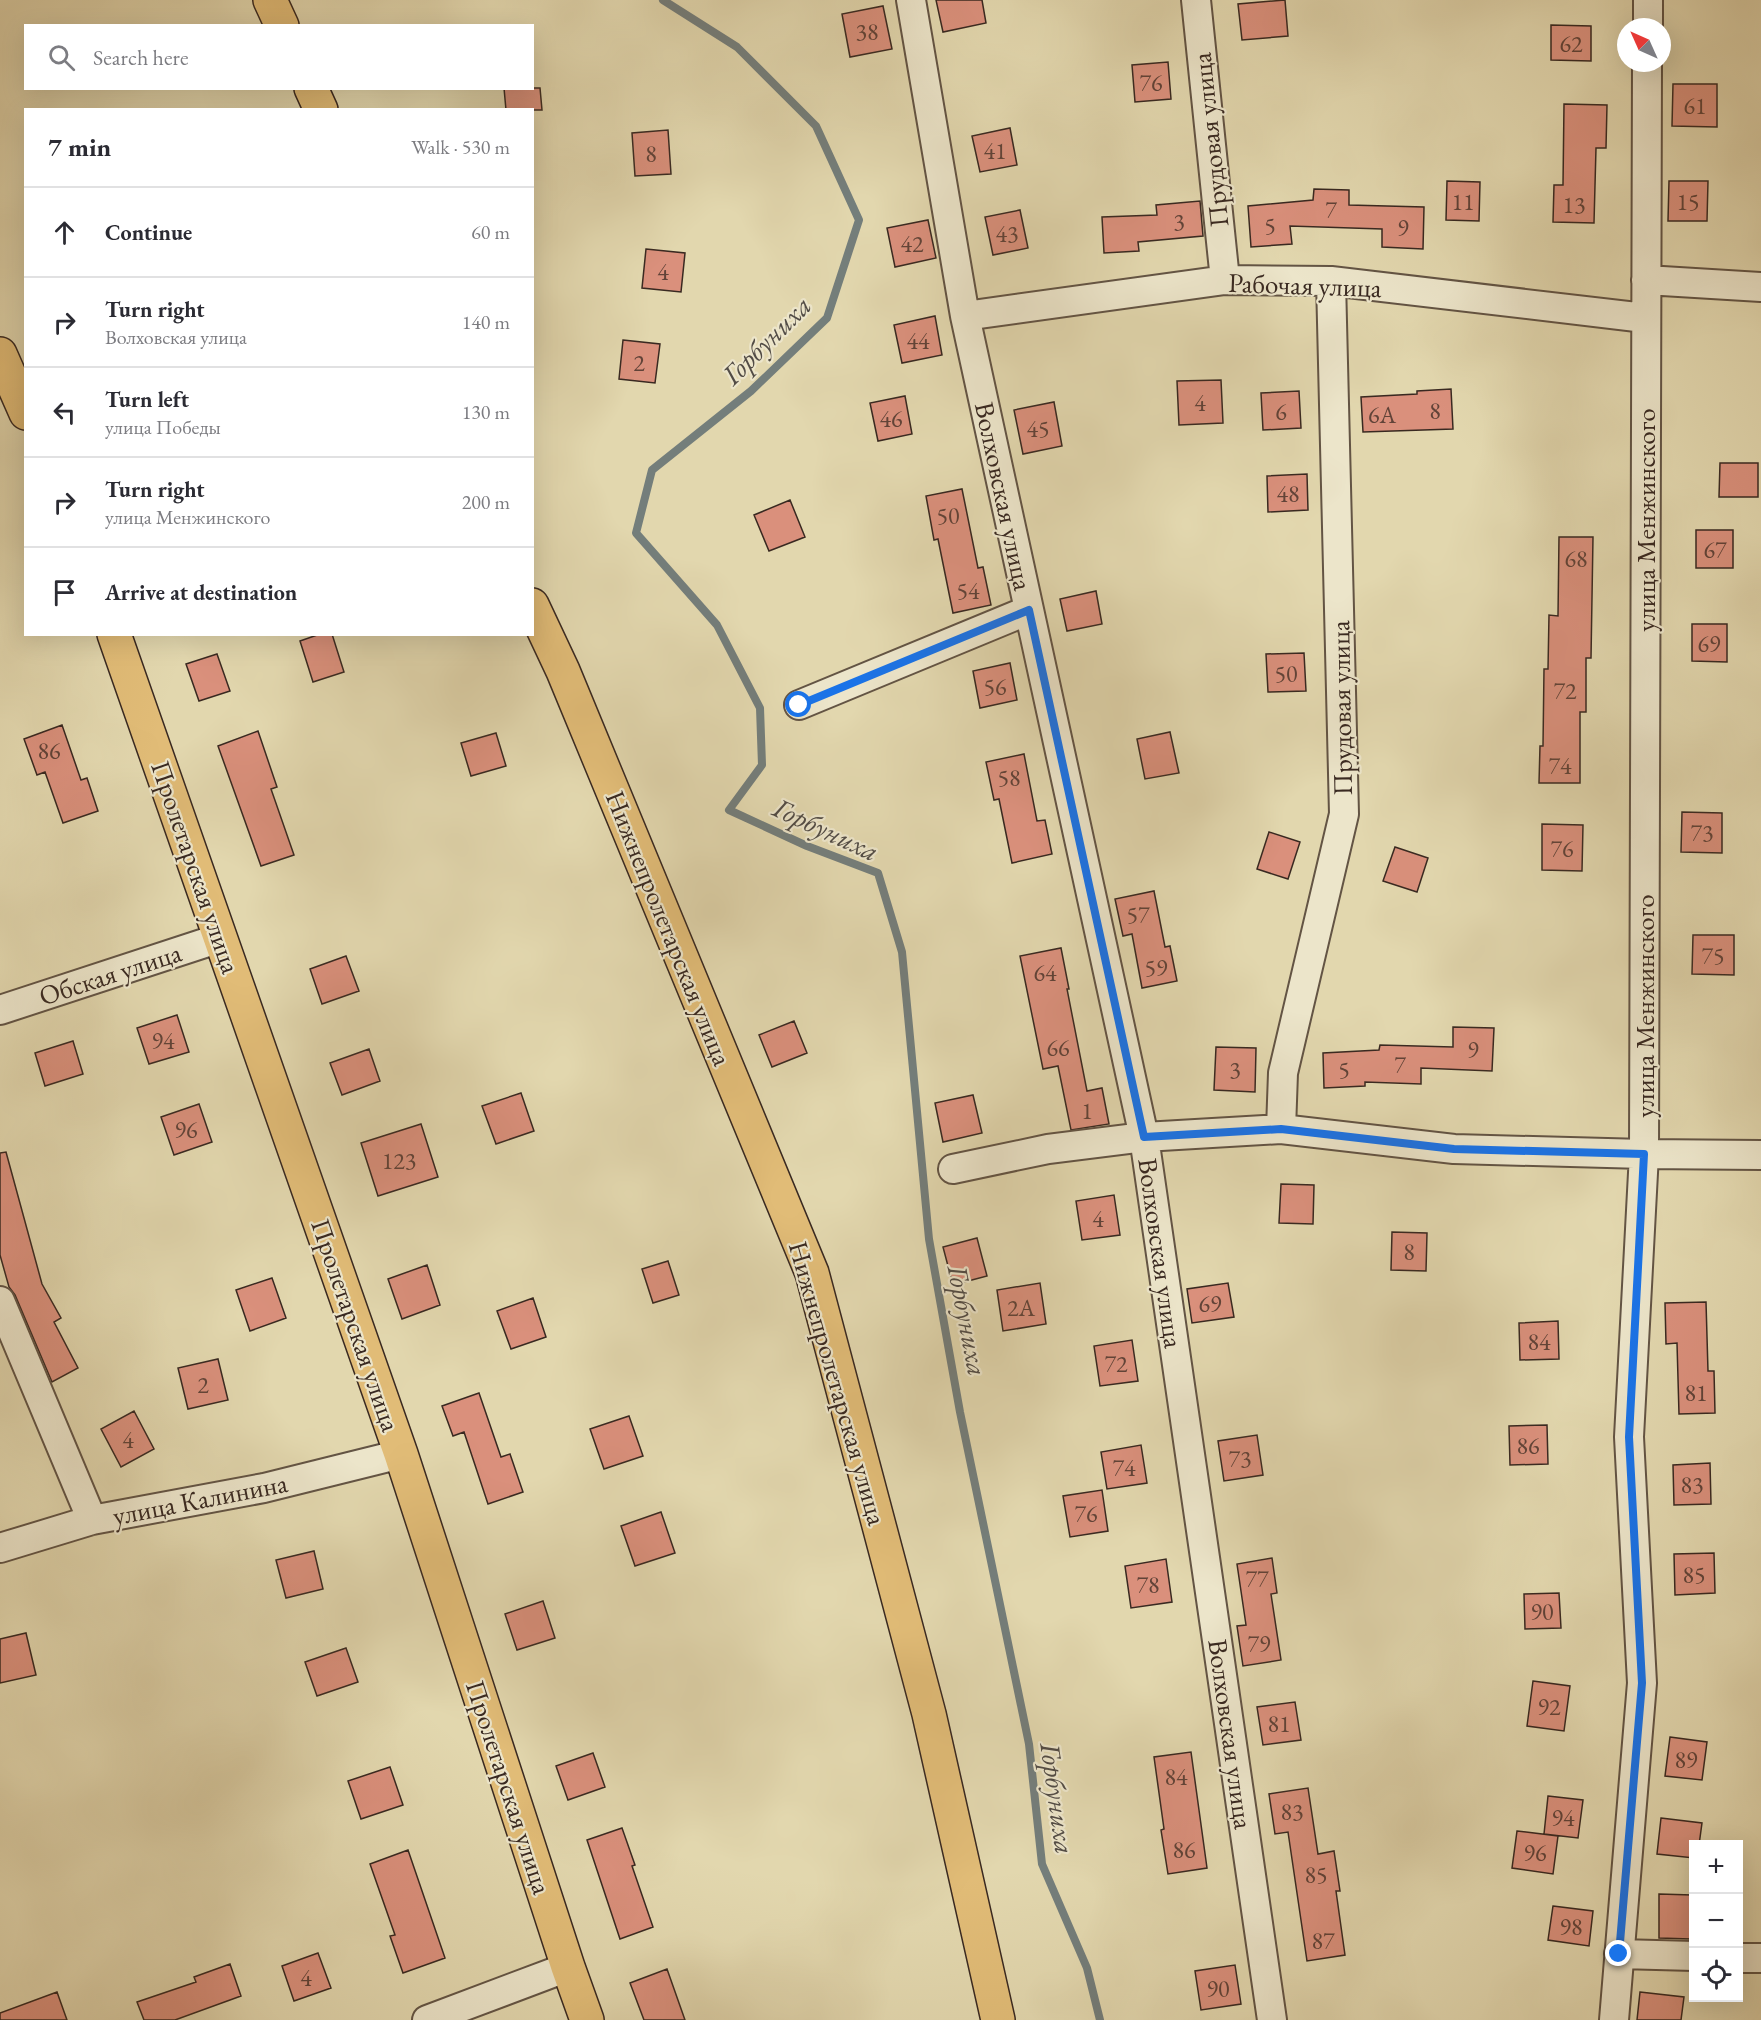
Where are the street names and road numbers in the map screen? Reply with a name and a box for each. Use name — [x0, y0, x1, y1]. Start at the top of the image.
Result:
street label: Прудовая улица — [1183, 51, 1237, 229]
street label: Рабочая улица — [1228, 265, 1383, 305]
street label: Волховская улица — [967, 399, 1041, 594]
street label: улица Менжинского — [1628, 408, 1663, 632]
street label: Прудовая улица — [1322, 620, 1360, 796]
street label: Пролетарская улица — [143, 756, 249, 978]
street label: Нижнепролетарская улица — [598, 785, 740, 1071]
street label: улица Менжинского — [1627, 894, 1662, 1118]
street label: Обская улица — [34, 934, 186, 1013]
street label: Волховская улица — [1130, 1156, 1192, 1351]
street label: Пролетарская улица — [303, 1214, 409, 1436]
street label: Нижнепролетарская улица — [781, 1237, 895, 1529]
street label: улица Калинина — [110, 1465, 291, 1533]
street label: Волховская улица — [1200, 1637, 1262, 1832]
street label: Пролетарская улица — [458, 1676, 560, 1899]

